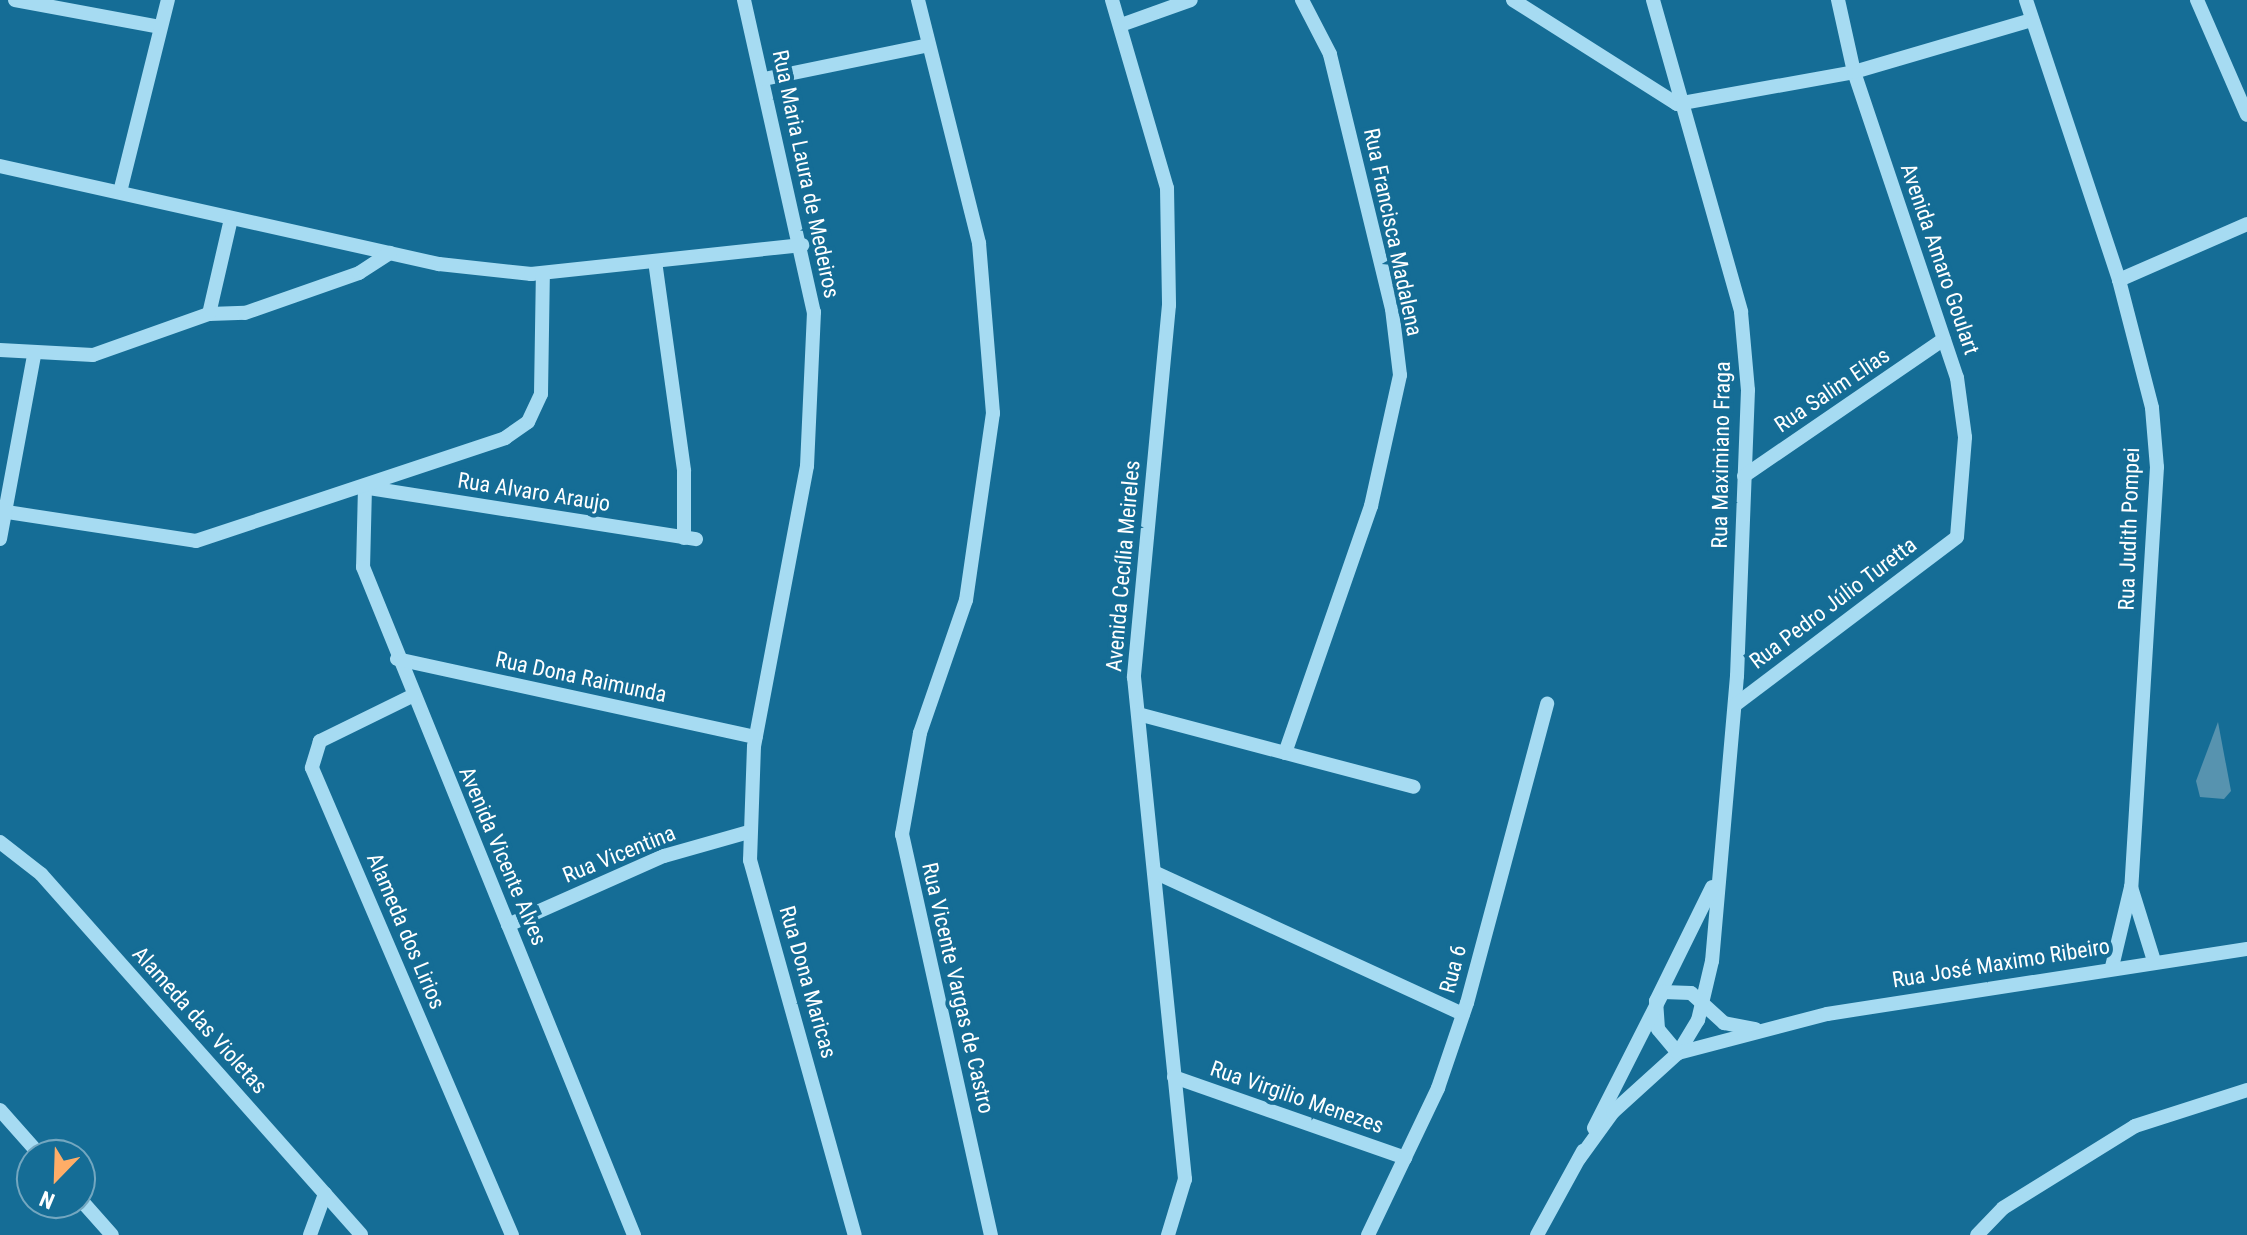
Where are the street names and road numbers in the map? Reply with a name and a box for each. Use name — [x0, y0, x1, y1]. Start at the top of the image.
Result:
street label: Rua Maria Laura de Medeiros — [767, 48, 845, 300]
street label: Rua Francisca Madalena — [1358, 126, 1428, 338]
street label: Avenida Amaro Goulart — [1895, 160, 1985, 358]
street label: Rua Salim Elias — [1769, 342, 1895, 438]
street label: Rua Maximiano Fraga — [1706, 361, 1736, 549]
street label: Rua Judith Pompei — [2113, 447, 2145, 611]
street label: Avenida Cecília Meireles — [1101, 459, 1145, 673]
street label: Rua Alvaro Araujo — [456, 467, 612, 517]
street label: Rua Pedro Júlio Turetta — [1744, 531, 1922, 675]
street label: Rua Dona Raimunda — [493, 646, 669, 708]
street label: Avenida Vicente Alves — [453, 763, 553, 949]
street label: Rua Vicentina — [559, 819, 679, 889]
street label: Alameda dos Lirios — [361, 849, 451, 1013]
street label: Rua Vicente Vargas de Castro — [916, 860, 1000, 1116]
street label: Rua Dona Maricas — [774, 903, 842, 1061]
street label: Rua José Maximo Ribeiro — [1890, 933, 2112, 993]
street label: Alameda das Violetas — [127, 941, 273, 1099]
street label: Rua 6 — [1434, 942, 1472, 996]
street label: Rua Virgilio Menezes — [1207, 1055, 1387, 1139]

